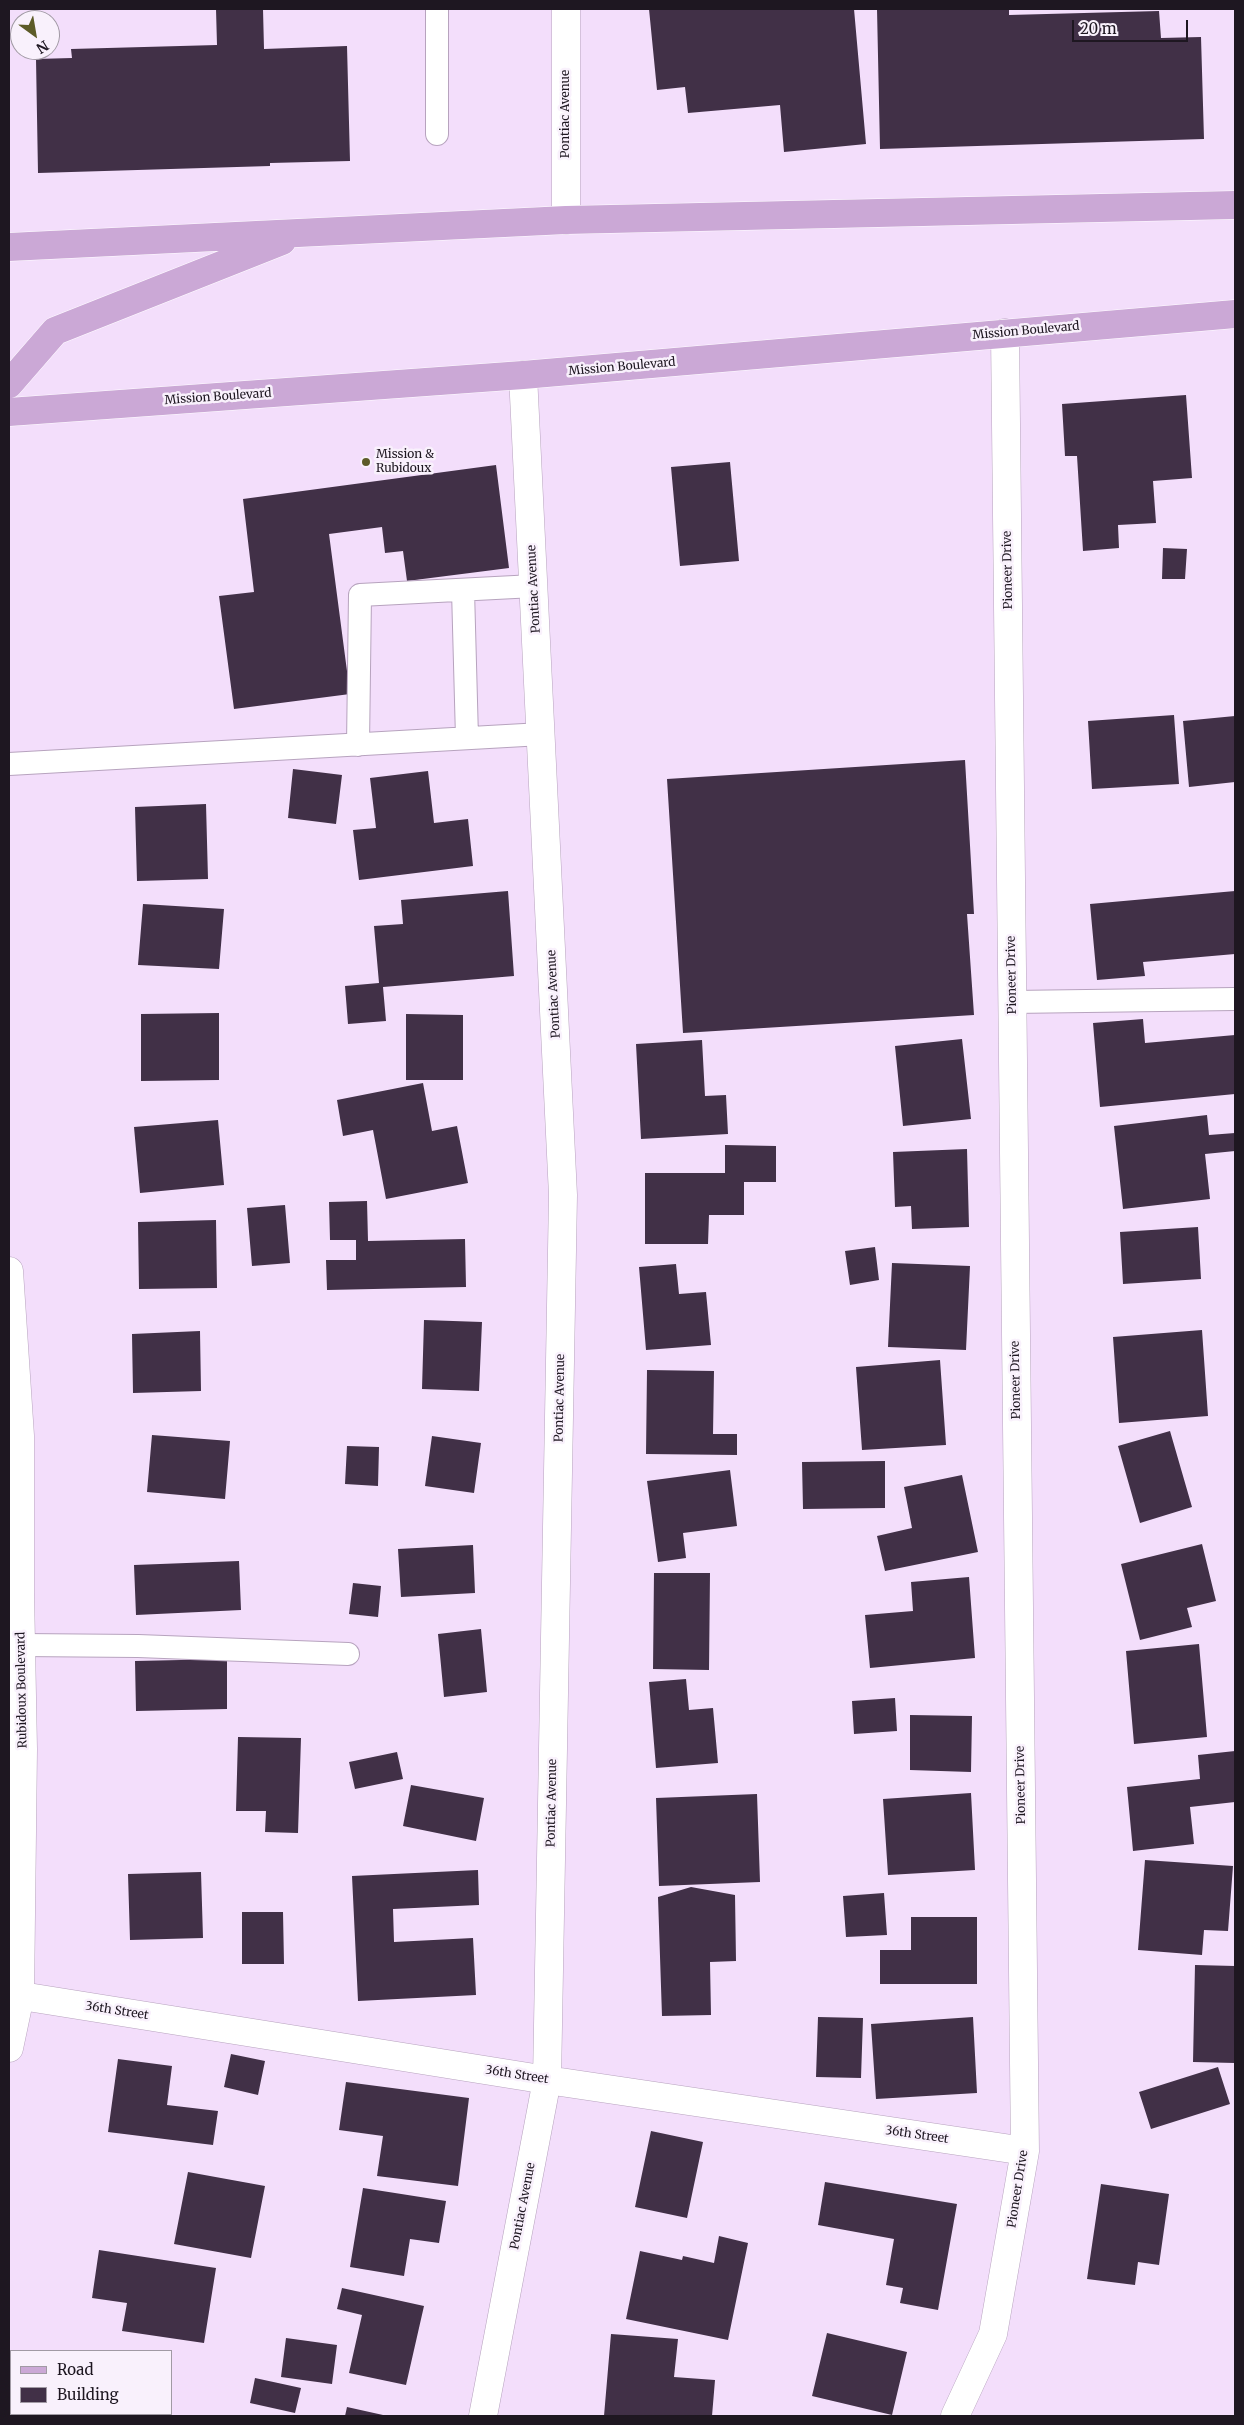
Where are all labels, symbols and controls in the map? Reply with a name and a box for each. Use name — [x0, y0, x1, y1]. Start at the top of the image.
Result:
north arrow — [10, 10, 60, 60]
scale bar — [1074, 10, 1190, 42]
text: 20 m — [1080, 19, 1117, 38]
text: N — [33, 36, 52, 57]
street label: Pontiac Avenue — [559, 70, 573, 158]
street label: Mission Boulevard — [972, 319, 1080, 343]
street label: Mission Boulevard — [568, 355, 676, 379]
street label: Mission Boulevard — [164, 386, 272, 408]
place label: Mission & Rubidoux — [376, 448, 434, 476]
marker: Mission & Rubidoux — [360, 456, 372, 468]
street label: Pioneer Drive — [1000, 531, 1016, 609]
street label: Pontiac Avenue — [524, 544, 544, 634]
street label: Pioneer Drive — [1004, 936, 1020, 1014]
street label: Pontiac Avenue — [544, 949, 564, 1039]
street label: Pioneer Drive — [1008, 1341, 1024, 1419]
street label: Pontiac Avenue — [552, 1354, 568, 1442]
street label: Rubidoux Boulevard — [14, 1632, 30, 1748]
street label: Pioneer Drive — [1013, 1746, 1029, 1824]
street label: Pontiac Avenue — [544, 1759, 560, 1847]
street label: 36th Street — [84, 1999, 150, 2023]
street label: 36th Street — [484, 2063, 550, 2087]
street label: 36th Street — [885, 2123, 949, 2147]
street label: Pioneer Drive — [1005, 2149, 1031, 2229]
street label: Pontiac Avenue — [507, 2161, 539, 2251]
legend — [10, 2350, 172, 2415]
text: Road — [57, 2360, 93, 2379]
text: Building — [57, 2385, 119, 2404]

